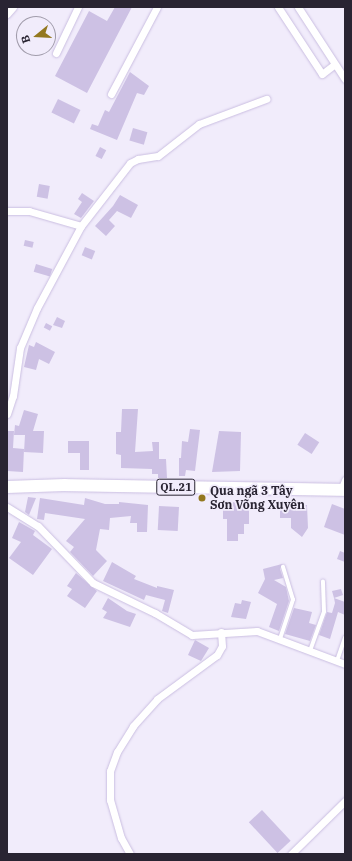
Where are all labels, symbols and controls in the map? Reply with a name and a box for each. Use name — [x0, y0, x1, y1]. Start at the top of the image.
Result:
north arrow — [16, 16, 56, 56]
text: B — [18, 34, 33, 45]
road number: QL.21 — [156, 478, 196, 496]
place label: Qua ngã 3 Tây Sơn Võng Xuyên — [210, 484, 305, 512]
marker: Qua ngã 3 Tây Sơn Võng Xuyên — [197, 493, 207, 503]

